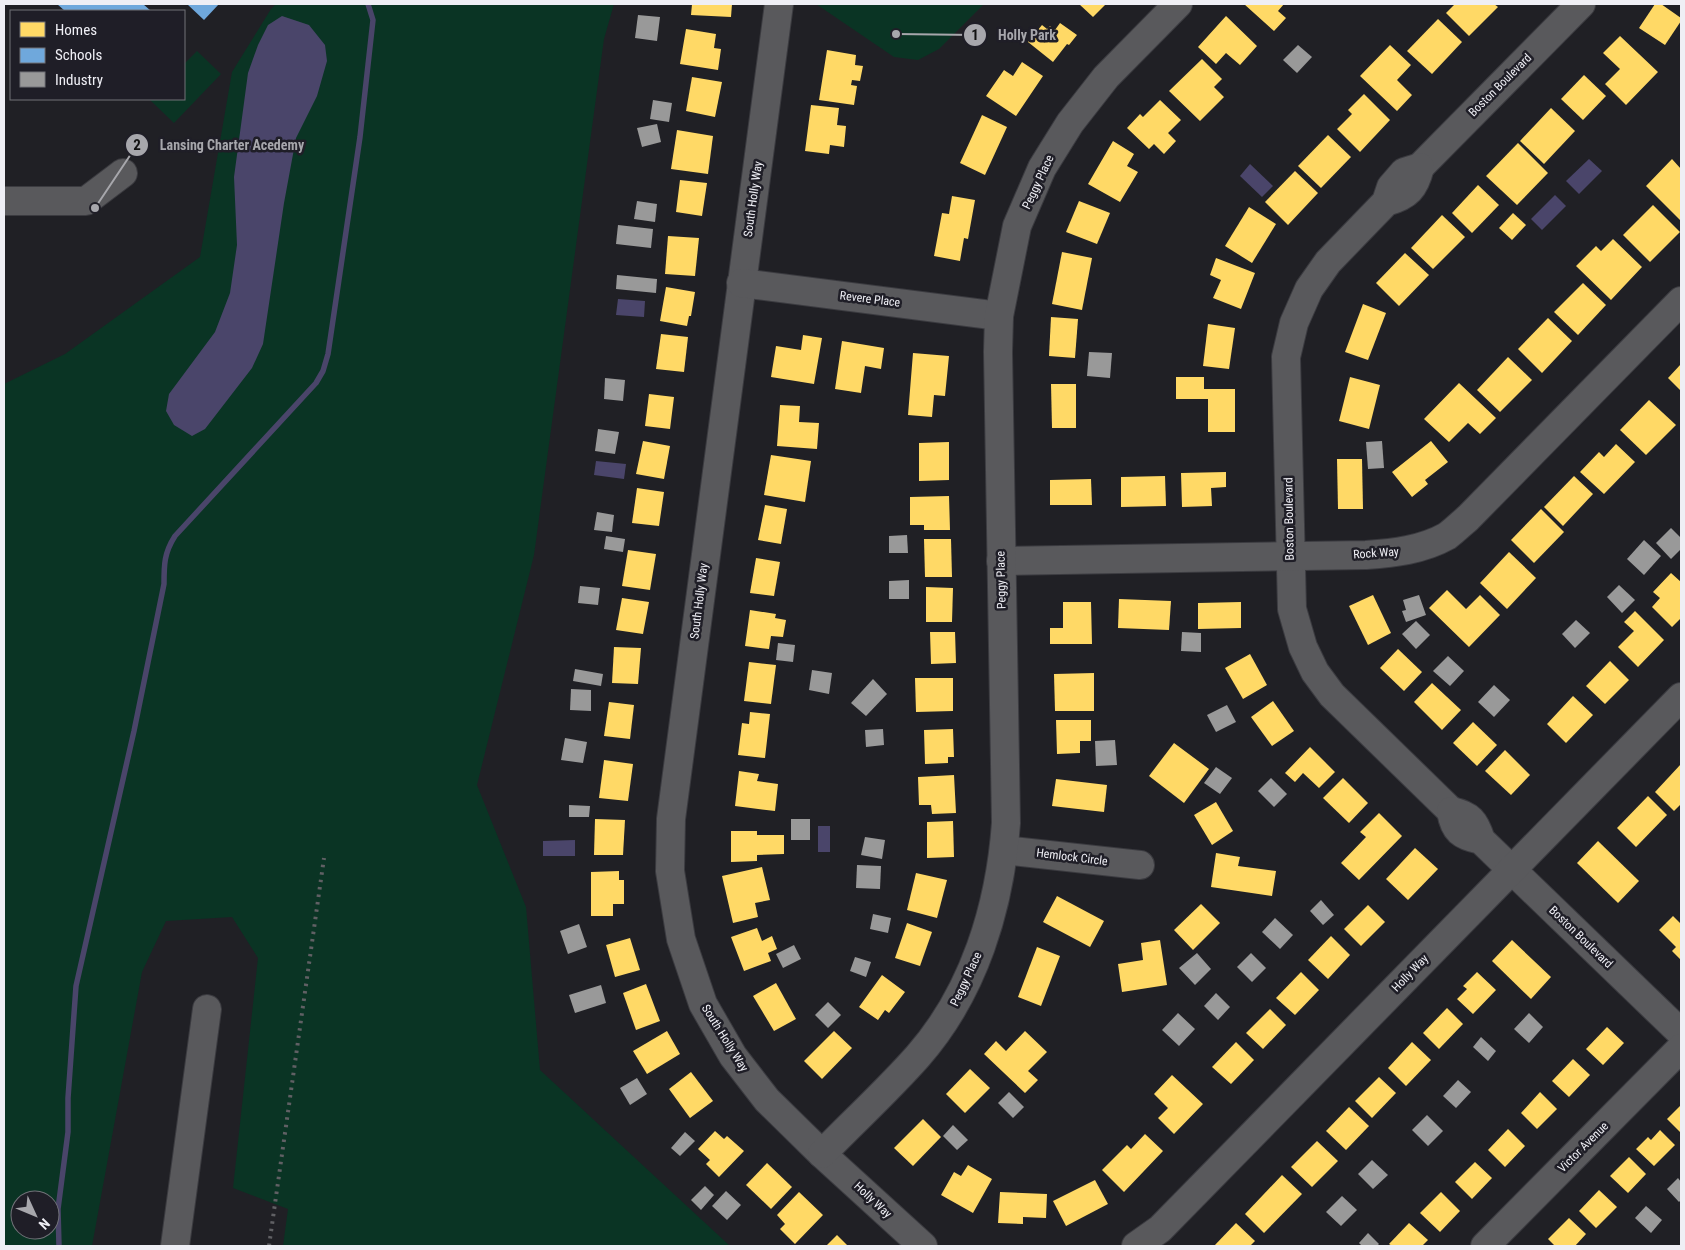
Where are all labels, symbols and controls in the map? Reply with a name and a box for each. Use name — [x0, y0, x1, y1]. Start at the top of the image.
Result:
legend — [10, 10, 185, 100]
callout: Holly Park — [963, 20, 1066, 49]
text: Homes — [55, 21, 97, 39]
text: 1 — [971, 26, 979, 44]
text: Holly Park — [998, 27, 1056, 43]
text: Schools — [55, 46, 102, 64]
street label: Boston Boulevard — [1466, 51, 1534, 119]
text: Industry — [55, 71, 103, 89]
callout: Lansing Charter Acedemy — [125, 130, 314, 159]
text: 2 — [133, 136, 141, 154]
text: Lansing Charter Acedemy — [160, 137, 305, 153]
street label: Peggy Place — [1019, 152, 1057, 211]
street label: South Holly Way — [741, 160, 765, 238]
street label: Revere Place — [839, 288, 901, 310]
street label: Boston Boulevard — [1281, 477, 1297, 561]
street label: Rock Way — [1353, 544, 1399, 562]
street label: Peggy Place — [993, 550, 1009, 609]
street label: South Holly Way — [687, 562, 711, 640]
street label: Hemlock Circle — [1036, 846, 1109, 868]
street label: Boston Boulevard — [1546, 903, 1616, 971]
street label: Peggy Place — [947, 949, 985, 1008]
street label: Holly Way — [1389, 951, 1431, 995]
street label: South Holly Way — [699, 1002, 751, 1074]
street label: Victor Avenue — [1555, 1119, 1611, 1175]
street label: Holly Way — [851, 1179, 895, 1221]
north arrow — [10, 1190, 60, 1240]
text: N — [36, 1215, 53, 1233]

